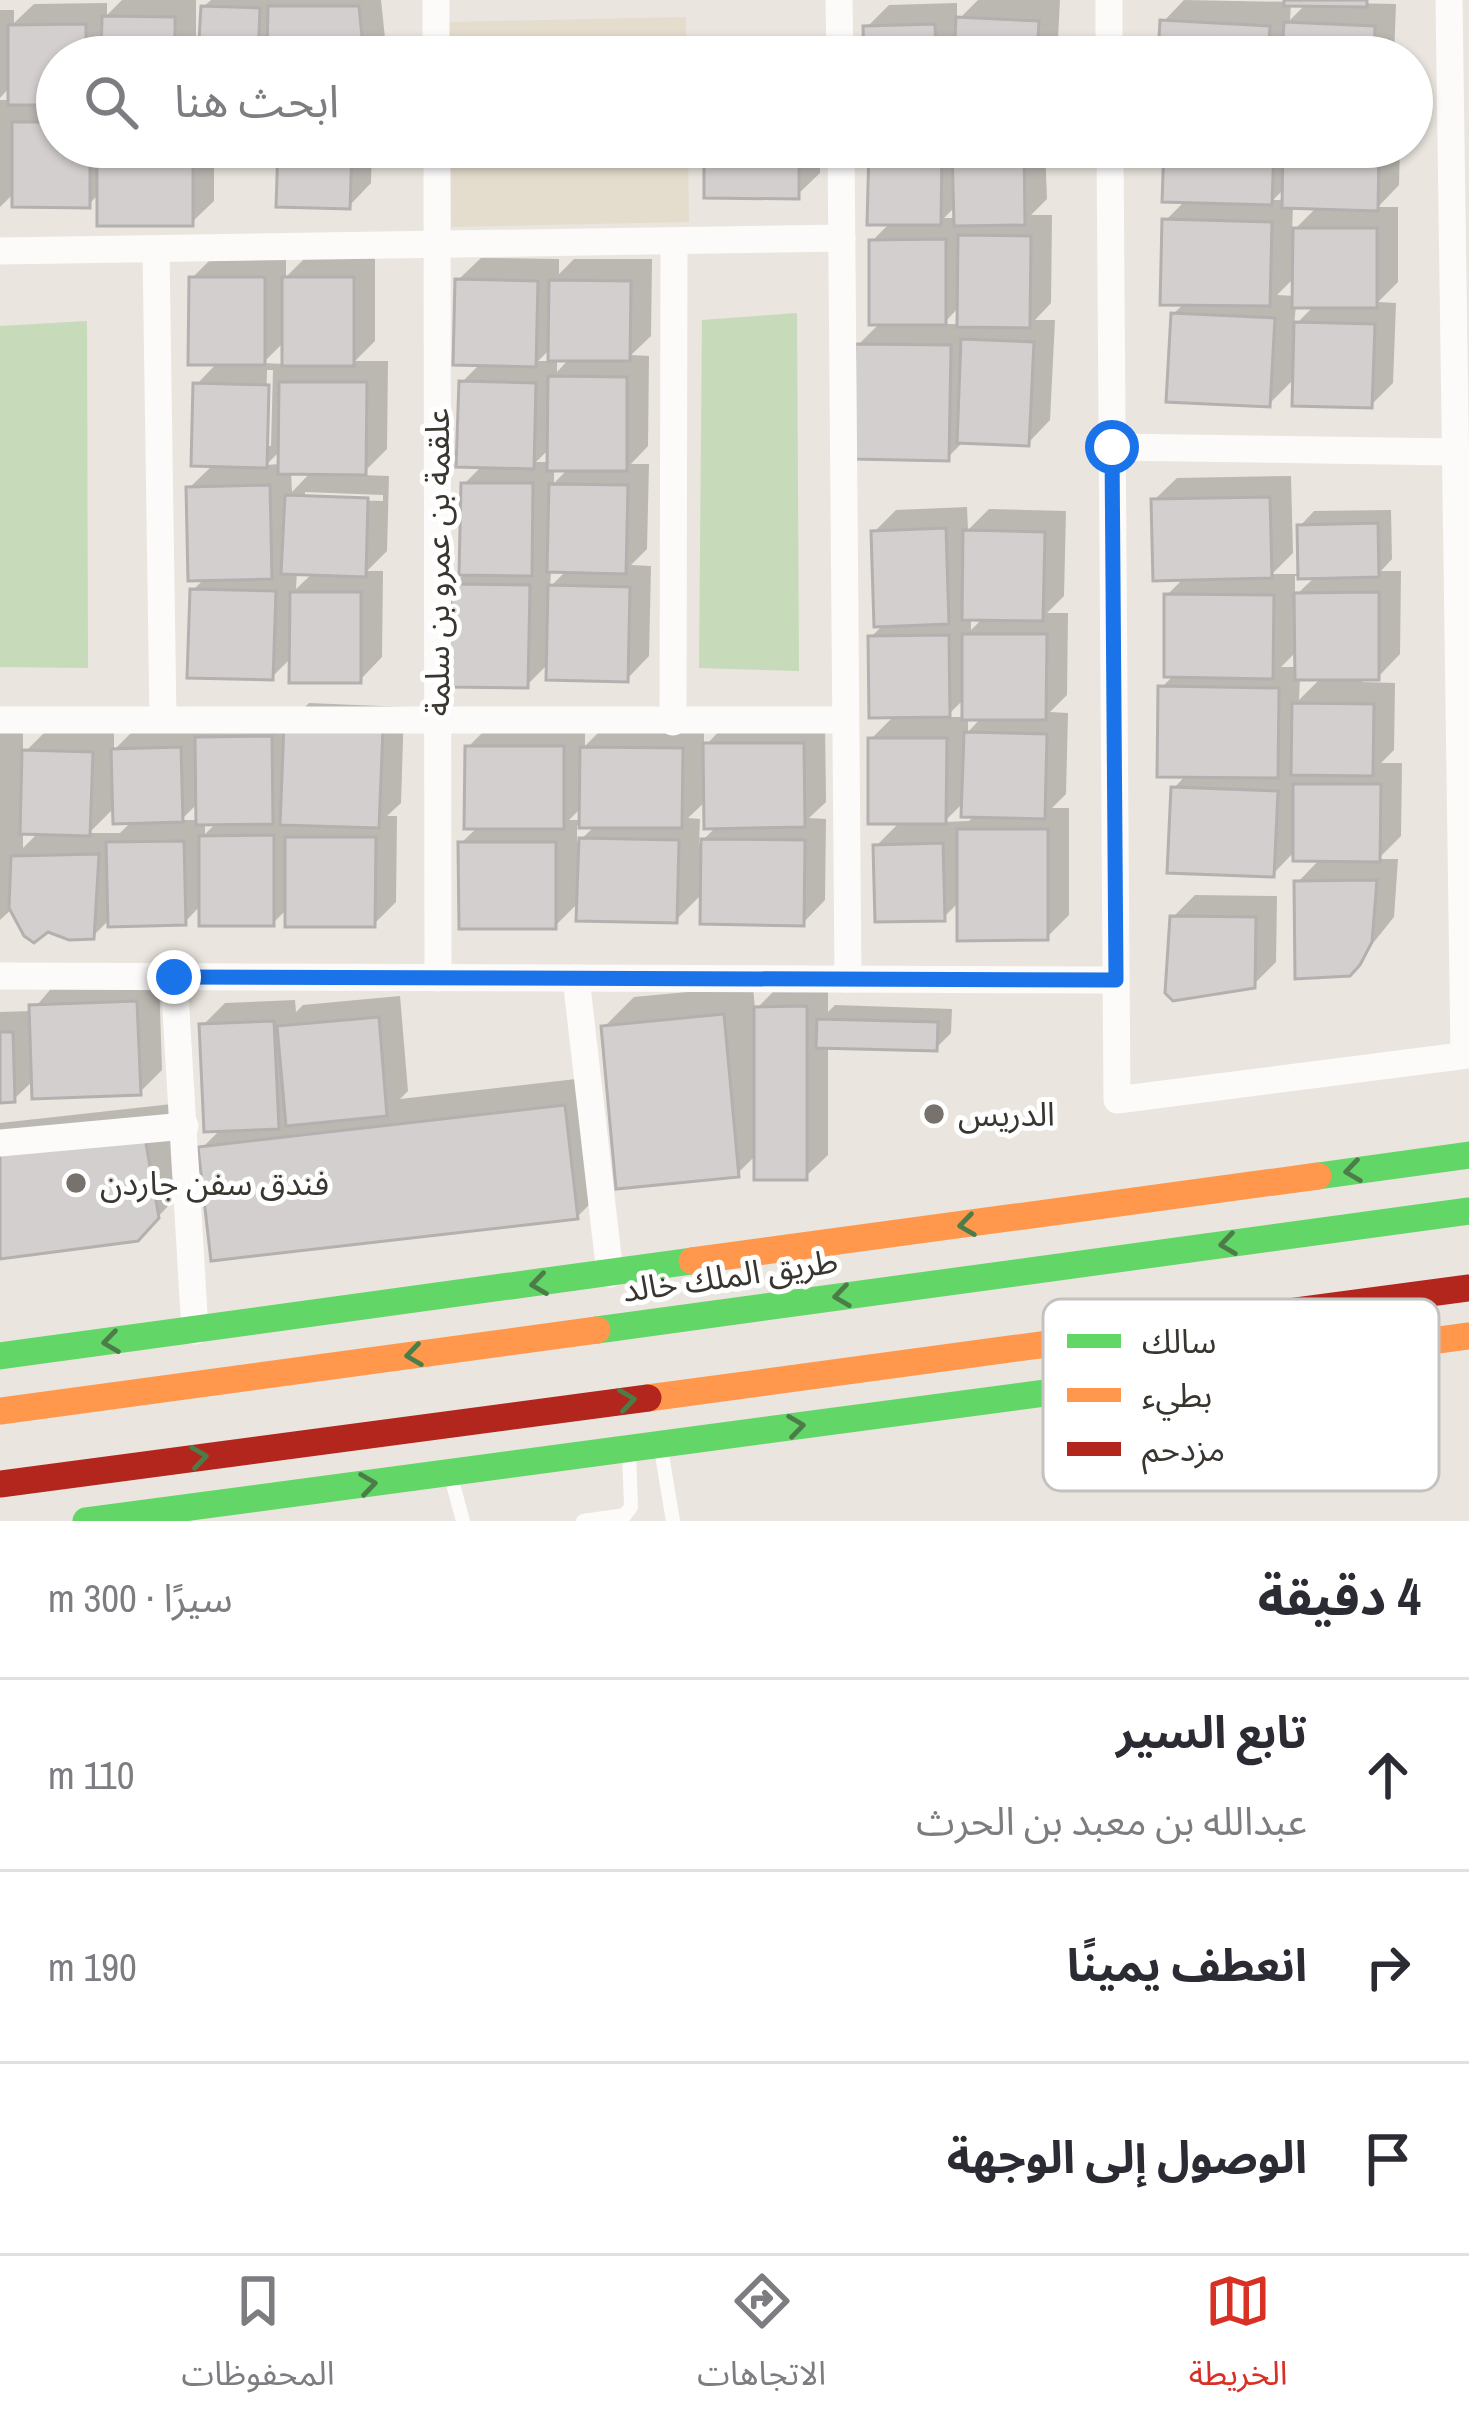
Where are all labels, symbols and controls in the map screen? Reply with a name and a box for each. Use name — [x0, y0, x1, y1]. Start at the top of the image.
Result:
search box — [36, 36, 1433, 168]
icon: search — [78, 69, 144, 135]
text: ابحث هنا — [174, 70, 339, 131]
street label: علقمة بن عمرو بن سلمة — [415, 408, 459, 716]
route start — [1085, 420, 1139, 474]
route end — [147, 950, 201, 1004]
place label: الدريس — [958, 1092, 1055, 1136]
marker: الدريس — [921, 1101, 947, 1127]
one-way arrow — [1343, 1157, 1363, 1183]
place label: فندق سفن جاردن — [100, 1161, 329, 1205]
marker: فندق سفن جاردن — [63, 1170, 89, 1196]
one-way arrow — [957, 1211, 977, 1237]
one-way arrow — [1218, 1230, 1238, 1256]
street label: طريق الملك خالد — [619, 1238, 841, 1312]
one-way arrow — [529, 1270, 549, 1296]
one-way arrow — [832, 1283, 852, 1309]
legend — [1043, 1299, 1439, 1491]
text: سالك — [1142, 1319, 1216, 1363]
one-way arrow — [101, 1328, 121, 1354]
one-way arrow — [404, 1341, 423, 1367]
text: بطيء — [1142, 1373, 1212, 1421]
one-way arrow — [618, 1388, 637, 1414]
one-way arrow — [787, 1414, 806, 1440]
text: مزدحم — [1142, 1427, 1225, 1475]
one-way arrow — [189, 1445, 209, 1471]
one-way arrow — [358, 1471, 378, 1497]
text: 4 دقيقة — [1258, 1562, 1421, 1631]
text: سيرًا · 300 m — [48, 1572, 232, 1624]
text: تابع السير — [1116, 1701, 1307, 1762]
icon: ahead — [1355, 1742, 1421, 1808]
text: 110 m — [48, 1749, 135, 1801]
text: عبدالله بن معبد بن الحرث — [916, 1795, 1307, 1847]
text: انعطف يمينًا — [1067, 1934, 1307, 1995]
icon: right — [1355, 1934, 1421, 2000]
text: 190 m — [48, 1941, 137, 1993]
text: الوصول إلى الوجهة — [947, 2126, 1307, 2187]
icon: arrive — [1355, 2126, 1421, 2192]
tab: المحفوظات — [181, 2268, 335, 2409]
tab: الاتجاهات — [697, 2268, 826, 2409]
tab: الخريطة — [1189, 2268, 1288, 2409]

